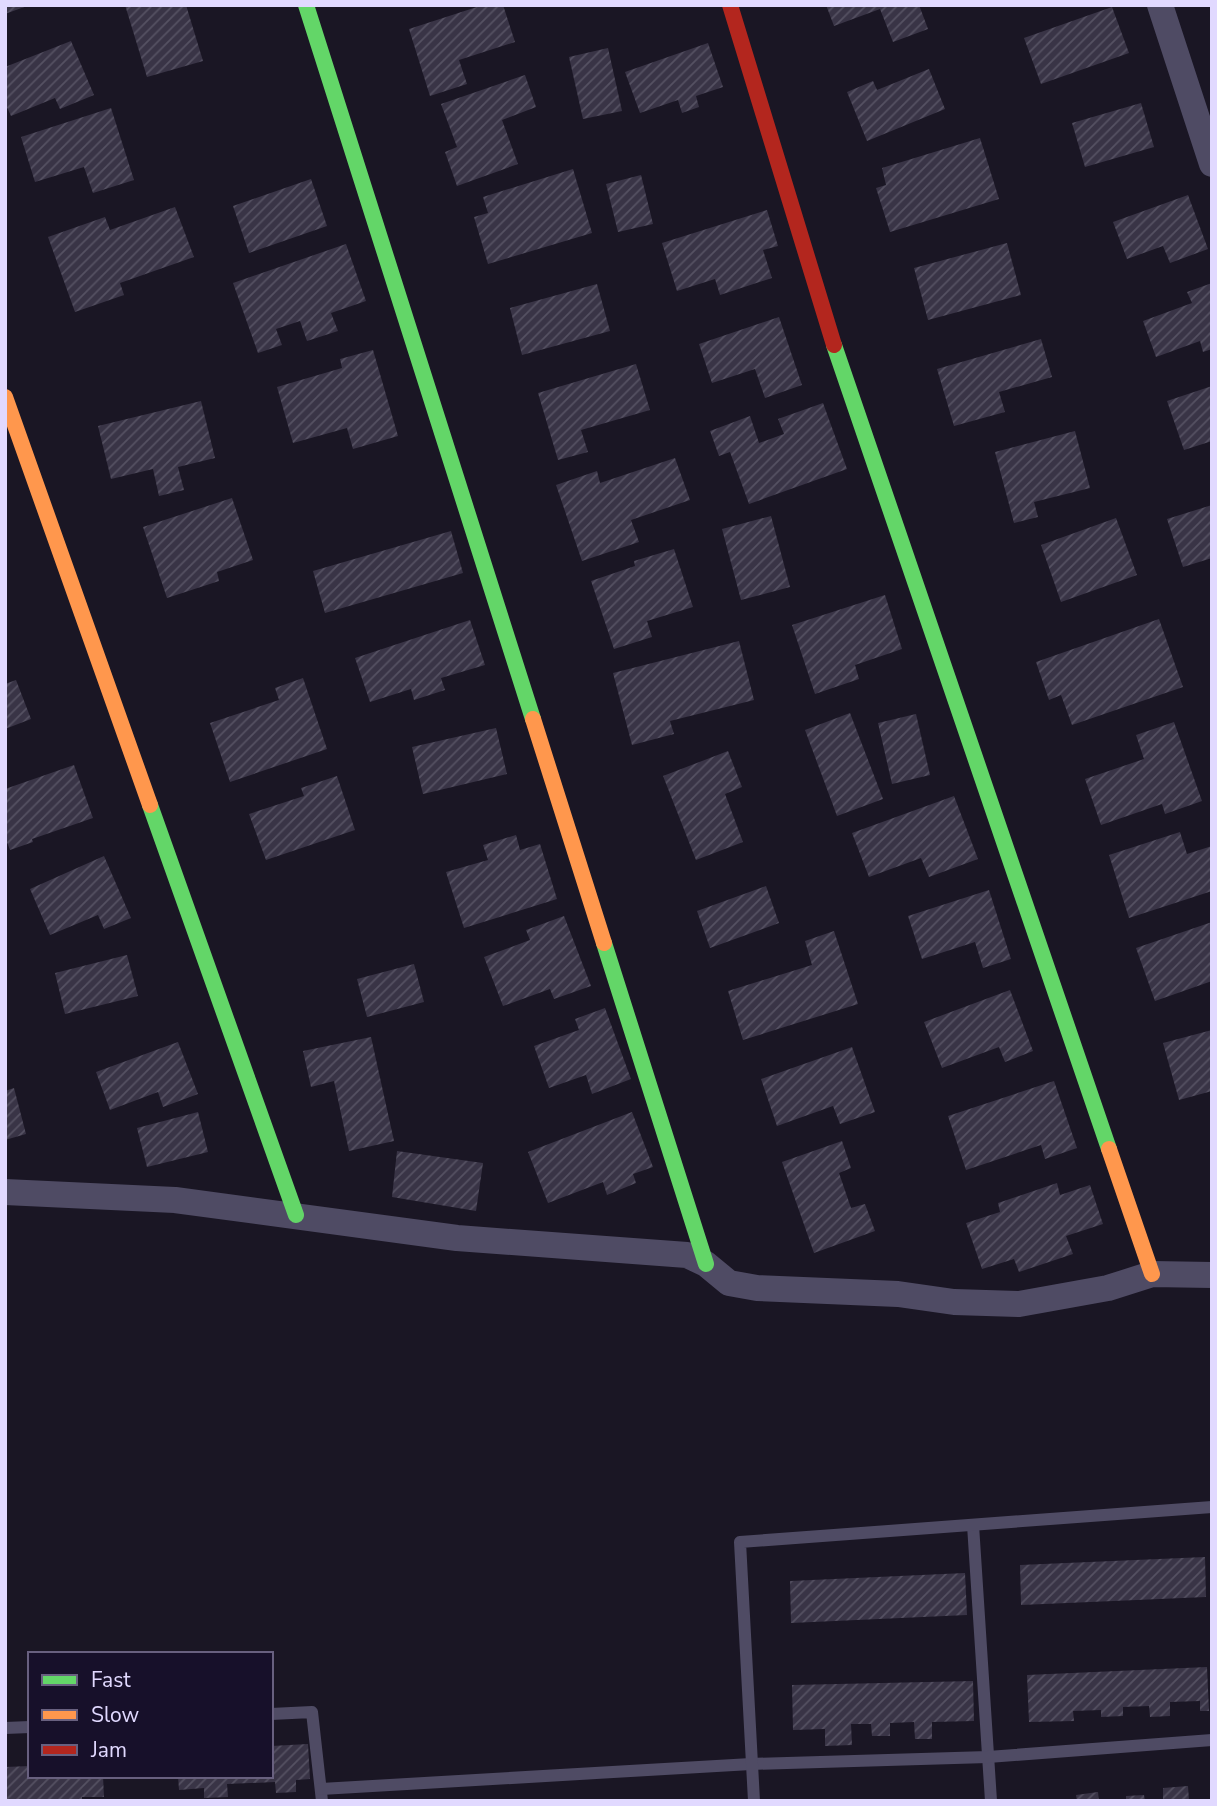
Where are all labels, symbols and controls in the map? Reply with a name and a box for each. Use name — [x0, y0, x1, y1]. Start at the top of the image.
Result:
legend — [28, 1652, 273, 1778]
text: Fast — [91, 1666, 131, 1694]
text: Slow — [91, 1701, 140, 1729]
text: Jam — [90, 1736, 127, 1764]

